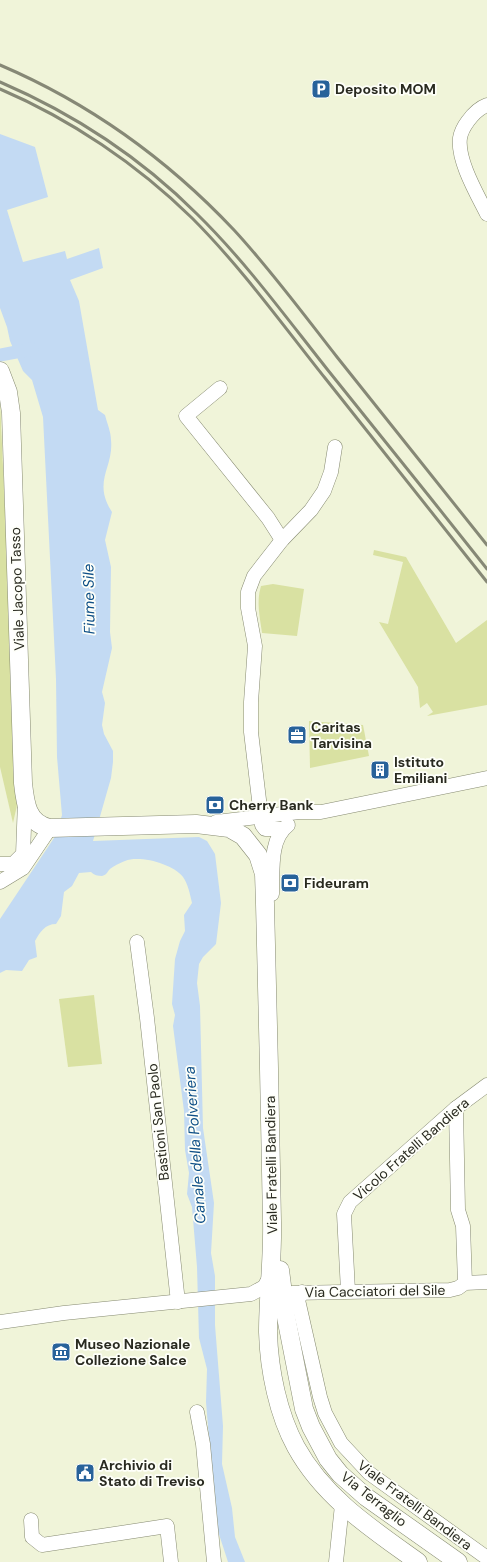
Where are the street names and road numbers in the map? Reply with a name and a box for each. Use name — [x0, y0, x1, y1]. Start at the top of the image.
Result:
street label: Viale Jacopo Tasso — [6, 527, 28, 651]
street label: Bastioni San Paolo — [143, 1063, 173, 1181]
street label: Vicolo Fratelli Bandiera — [349, 1094, 473, 1204]
street label: Viale Fratelli Bandiera — [261, 1095, 281, 1235]
street label: Via Cacciatori del Sile — [305, 1281, 445, 1301]
street label: Viale Fratelli Bandiera — [354, 1456, 476, 1554]
street label: Via Terraglio — [337, 1468, 411, 1530]

